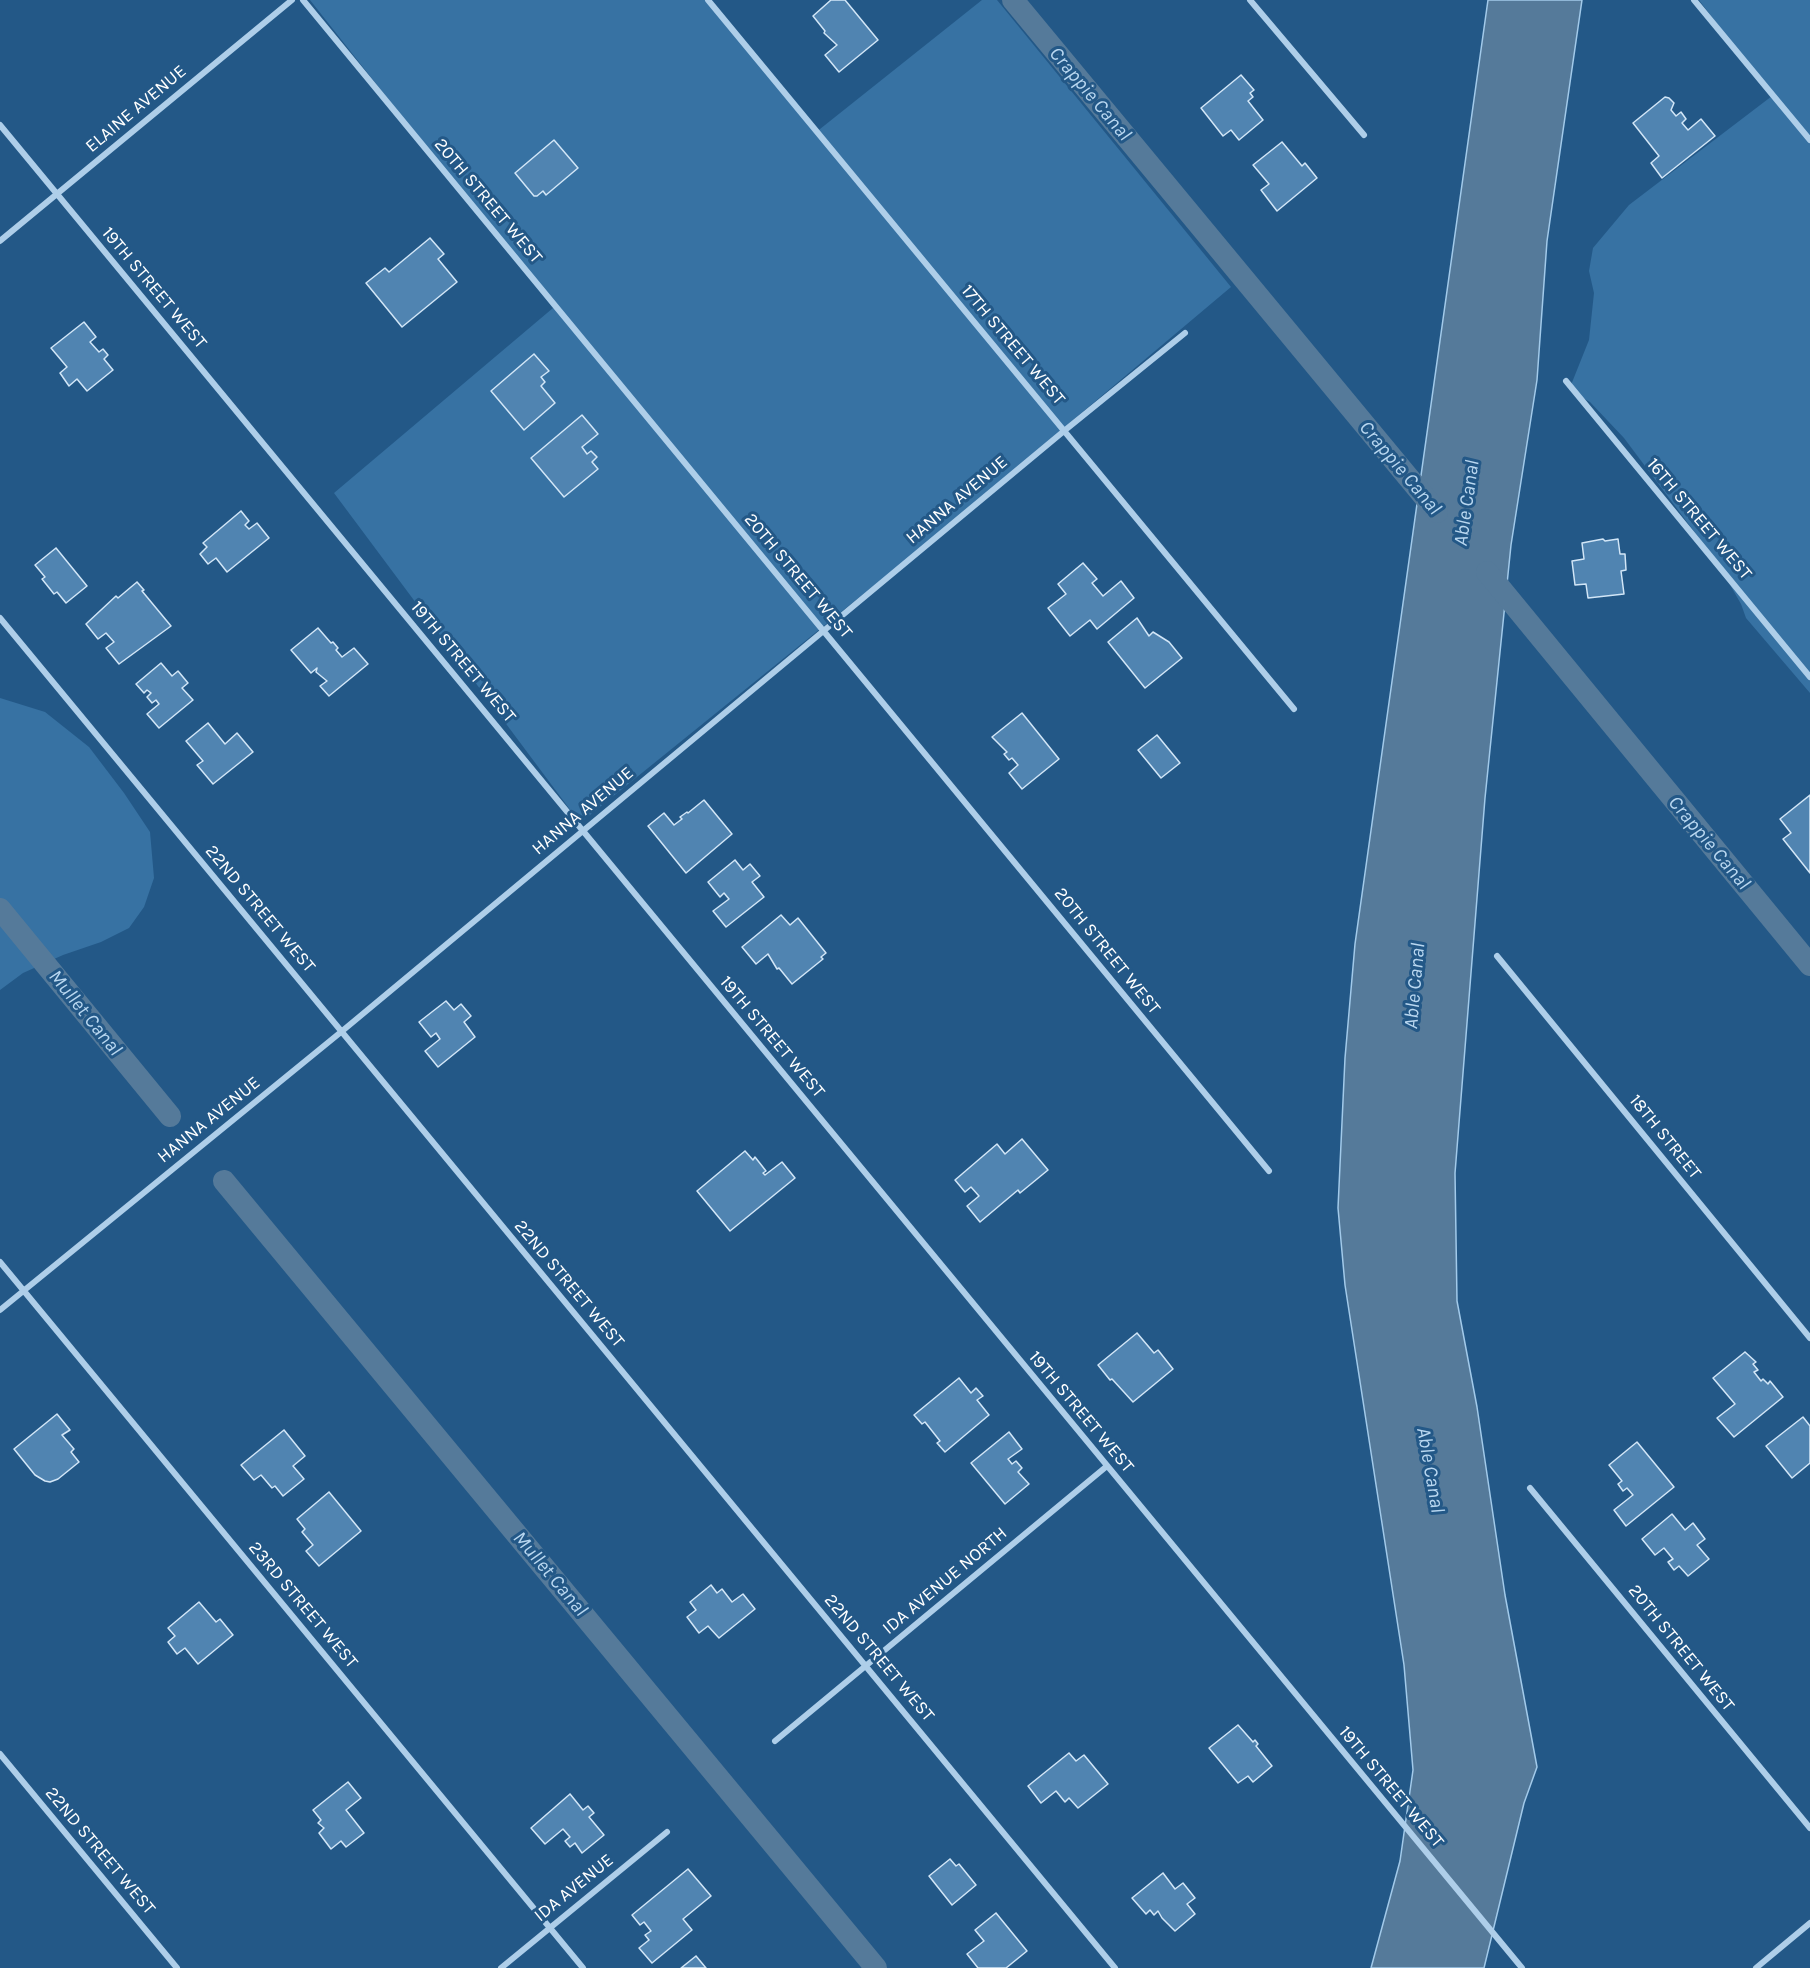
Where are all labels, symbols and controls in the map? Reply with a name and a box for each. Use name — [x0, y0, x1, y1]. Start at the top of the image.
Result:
water label: Crappie Canal — [1044, 42, 1136, 146]
street label: ELAINE AVENUE — [81, 61, 191, 157]
street label: 20TH STREET WEST — [429, 134, 547, 268]
street label: 19TH STREET WEST — [97, 223, 211, 353]
street label: 17TH STREET WEST — [956, 281, 1070, 409]
water label: Crappie Canal — [1354, 416, 1446, 520]
street label: HANNA AVENUE — [902, 451, 1012, 549]
street label: 16TH STREET WEST — [1642, 454, 1756, 584]
water label: Able Canal — [1449, 458, 1485, 548]
street label: 20TH STREET WEST — [739, 509, 857, 643]
street label: 19TH STREET WEST — [406, 597, 520, 727]
street label: HANNA AVENUE — [528, 762, 638, 860]
water label: Crappie Canal — [1663, 791, 1755, 895]
street label: 22ND STREET WEST — [200, 841, 320, 977]
street label: 20TH STREET WEST — [1049, 883, 1165, 1019]
water label: Able Canal — [1399, 942, 1431, 1030]
water label: Mullet Canal — [43, 965, 127, 1061]
street label: 19TH STREET WEST — [715, 972, 829, 1102]
street label: HANNA AVENUE — [153, 1072, 265, 1168]
street label: 18TH STREET — [1624, 1090, 1706, 1184]
street label: 22ND STREET WEST — [509, 1216, 629, 1352]
street label: 19TH STREET WEST — [1024, 1347, 1138, 1477]
water label: Able Canal — [1411, 1425, 1449, 1515]
street label: IDA AVENUE NORTH — [878, 1523, 1012, 1639]
water label: Mullet Canal — [507, 1527, 593, 1621]
street label: 23RD STREET WEST — [244, 1537, 362, 1673]
street label: 20TH STREET WEST — [1623, 1580, 1739, 1716]
street label: 22ND STREET WEST — [819, 1590, 939, 1726]
street label: 19TH STREET WEST — [1334, 1722, 1448, 1852]
street label: 22ND STREET WEST — [40, 1783, 160, 1919]
street label: IDA AVENUE — [530, 1849, 618, 1927]

